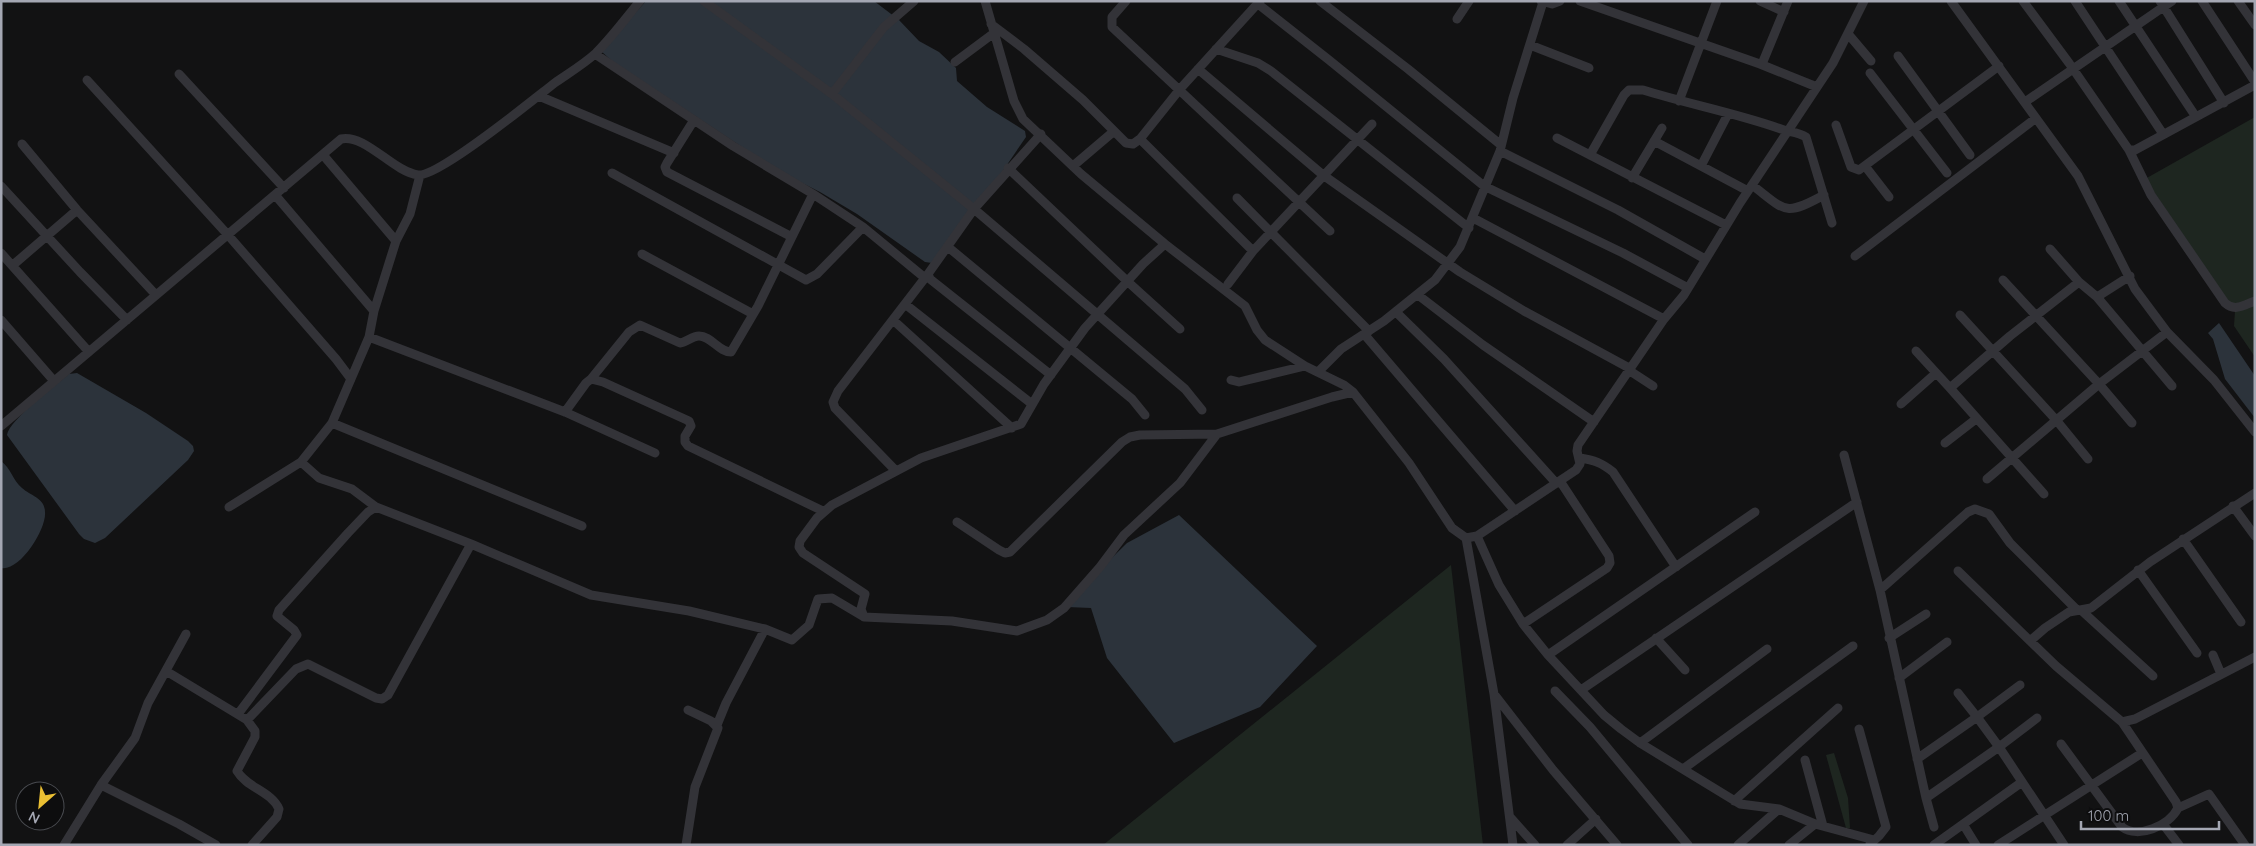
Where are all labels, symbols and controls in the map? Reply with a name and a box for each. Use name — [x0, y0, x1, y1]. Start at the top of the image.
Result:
north arrow — [15, 781, 65, 831]
scale bar — [2081, 798, 2218, 830]
text: 100 m — [2088, 806, 2129, 825]
text: N — [25, 807, 43, 828]

